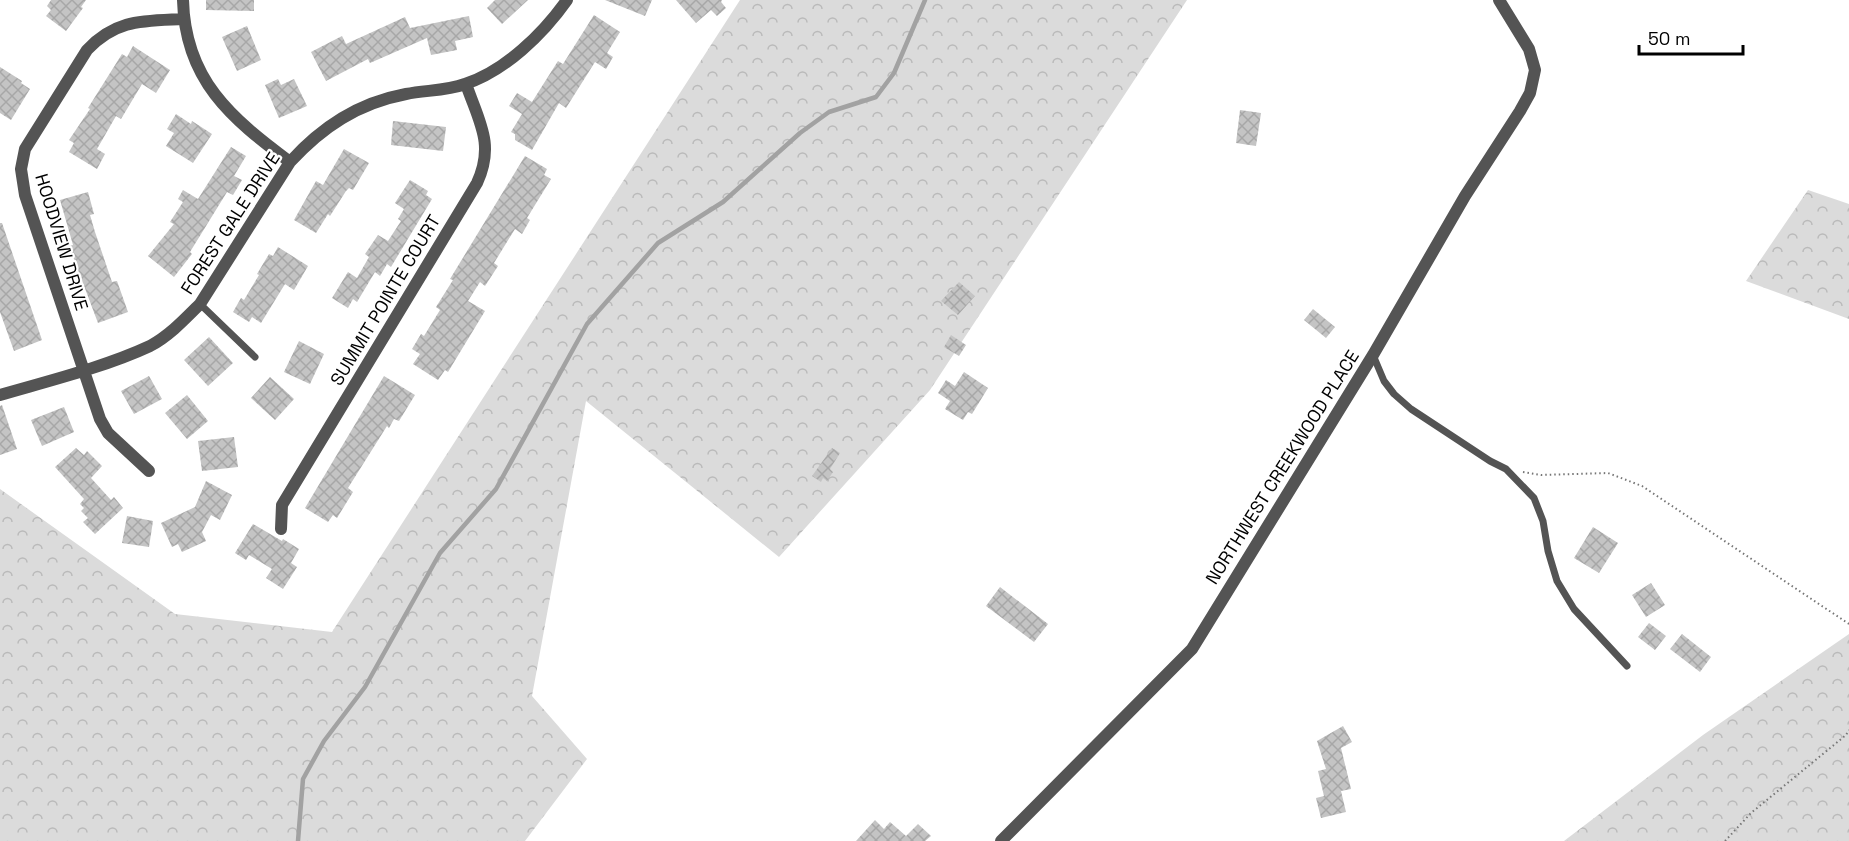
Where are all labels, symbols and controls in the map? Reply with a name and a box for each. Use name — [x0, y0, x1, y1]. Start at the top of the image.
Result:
scale bar — [1639, 18, 1742, 56]
text: 50 m — [1648, 27, 1690, 50]
street label: FOREST GALE DRIVE — [175, 147, 285, 299]
street label: HOODVIEW DRIVE — [30, 171, 94, 313]
street label: SUMMIT POINTE COURT — [325, 210, 445, 390]
street label: NORTHWEST CREEKWOOD PLACE — [1200, 345, 1364, 589]

